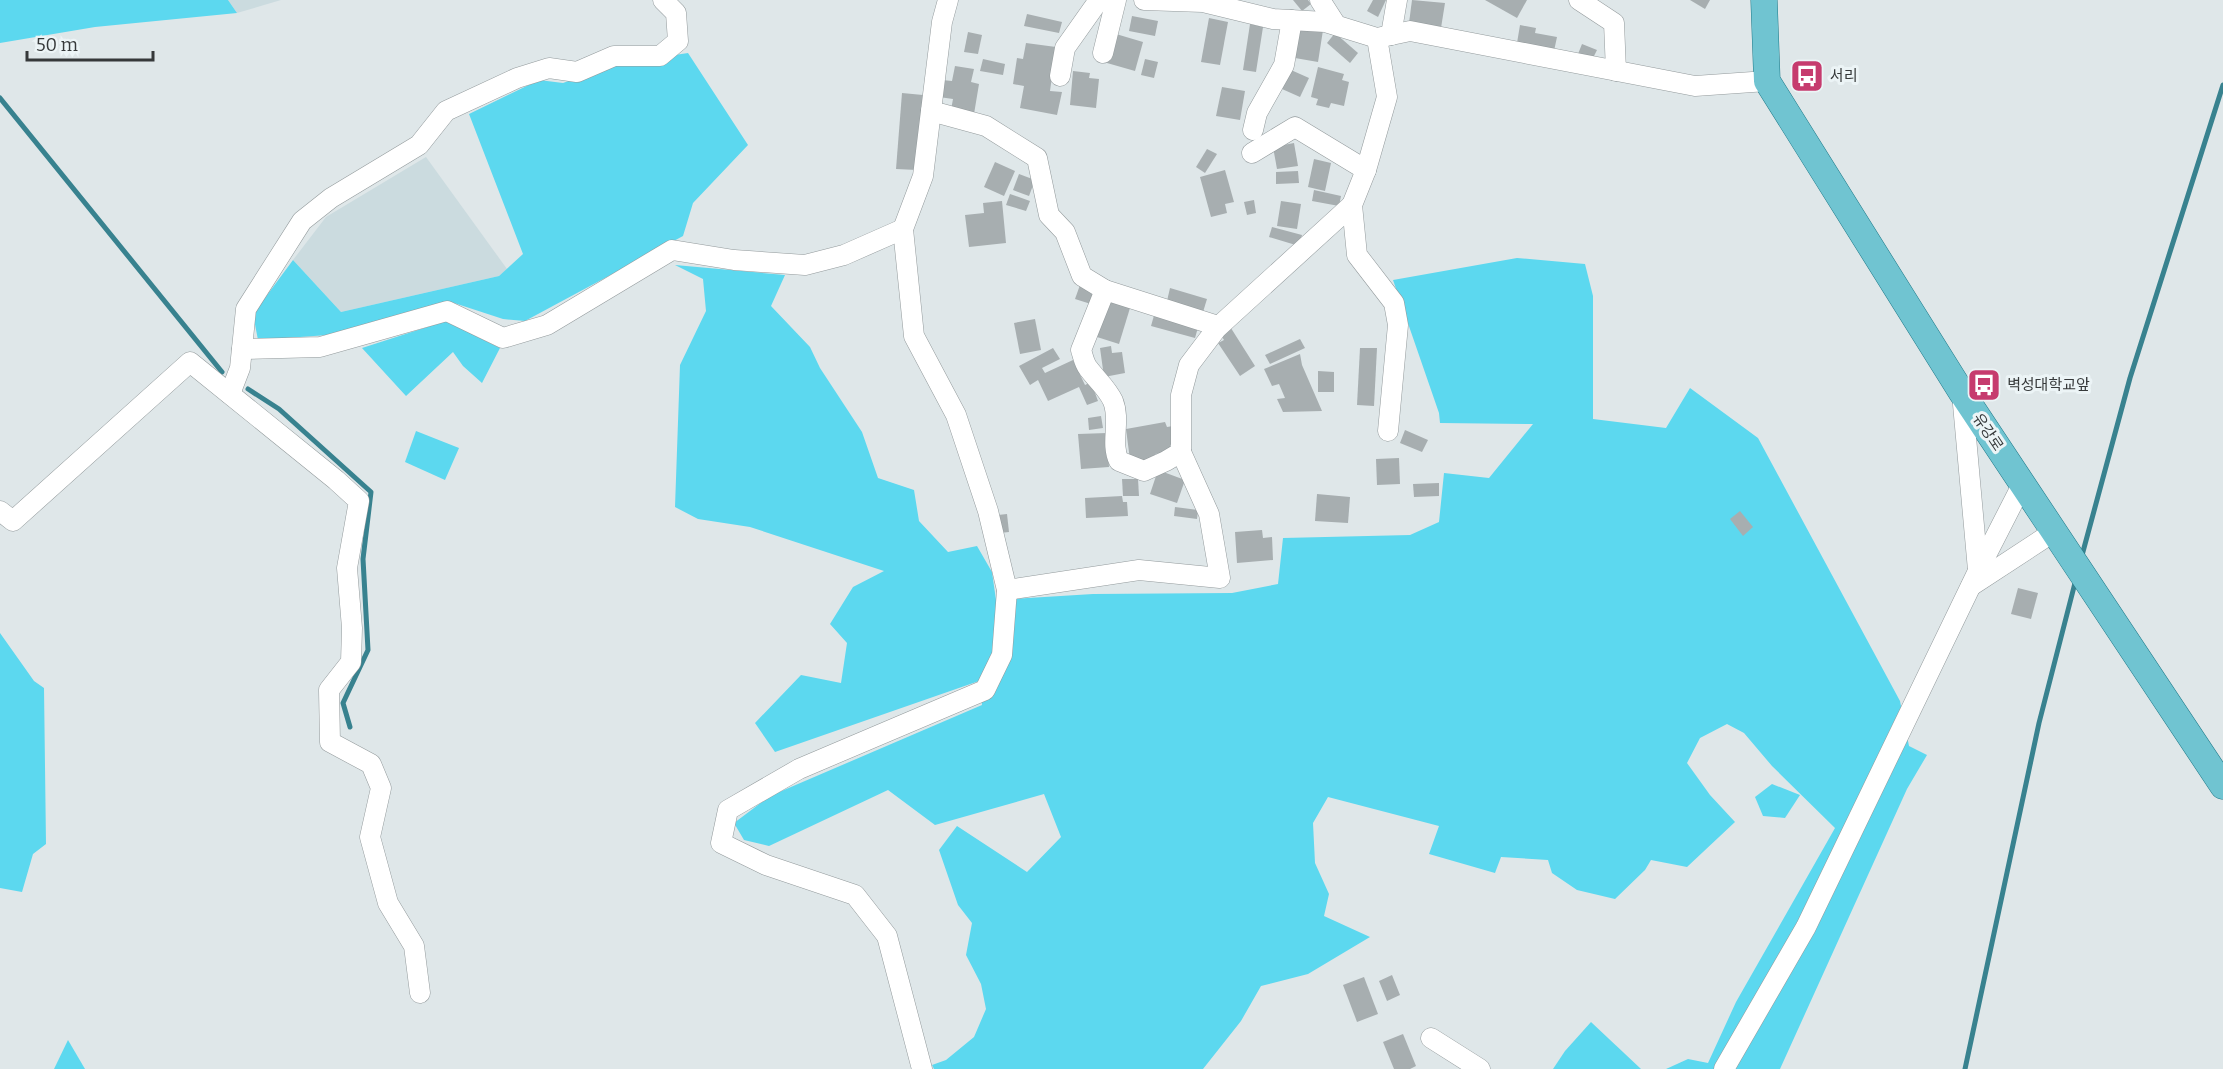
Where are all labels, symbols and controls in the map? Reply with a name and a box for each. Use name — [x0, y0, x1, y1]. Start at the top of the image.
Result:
scale bar — [27, 24, 153, 62]
text: 50 m — [36, 34, 78, 56]
bus stop icon: 서리 — [1789, 58, 1825, 94]
place label: 서리 — [1830, 67, 1858, 85]
bus stop icon: 벽성대학교앞 — [1966, 367, 2002, 403]
place label: 벽성대학교앞 — [2007, 376, 2090, 394]
street label: 유강로 — [1969, 410, 2007, 454]

